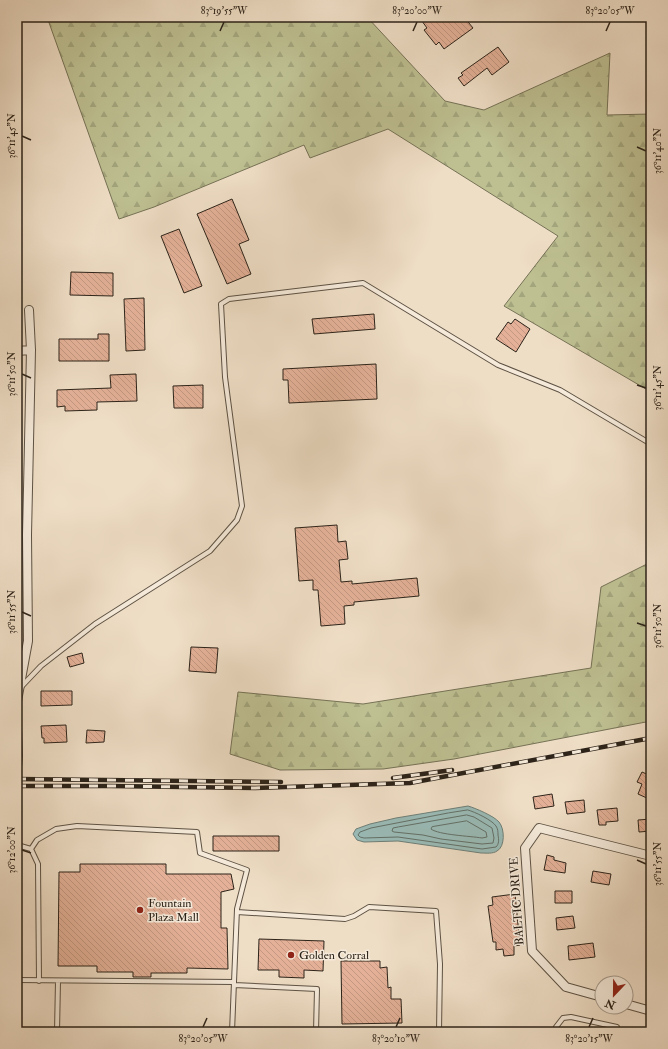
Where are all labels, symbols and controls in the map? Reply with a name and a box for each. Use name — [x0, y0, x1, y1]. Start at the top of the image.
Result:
text: 83°19'55"W — [201, 5, 248, 17]
text: 83°20'00"W — [392, 5, 443, 17]
text: 83°20'05"W — [586, 5, 635, 17]
text: 36°11'45"N — [6, 113, 18, 159]
text: 36°11'40"N — [652, 128, 664, 174]
text: 36°11'50"N — [6, 352, 18, 396]
text: 36°11'45"N — [652, 365, 664, 411]
text: 36°11'55"N — [6, 590, 18, 634]
text: 36°11'50"N — [652, 604, 664, 648]
text: 36°12'00"N — [6, 826, 18, 874]
text: 36°11'55"N — [652, 842, 664, 886]
street label: BALTIC DRIVE — [506, 856, 528, 946]
place label: Fountain Plaza Mall — [148, 896, 199, 925]
marker: Fountain Plaza Mall — [135, 905, 145, 915]
place label: Golden Corral — [299, 948, 369, 963]
marker: Golden Corral — [286, 950, 296, 960]
north arrow — [594, 975, 634, 1015]
text: N — [602, 996, 618, 1012]
text: 83°20'05"W — [179, 1033, 228, 1045]
text: 83°20'10"W — [372, 1033, 421, 1045]
text: 83°20'15"W — [565, 1033, 613, 1045]

